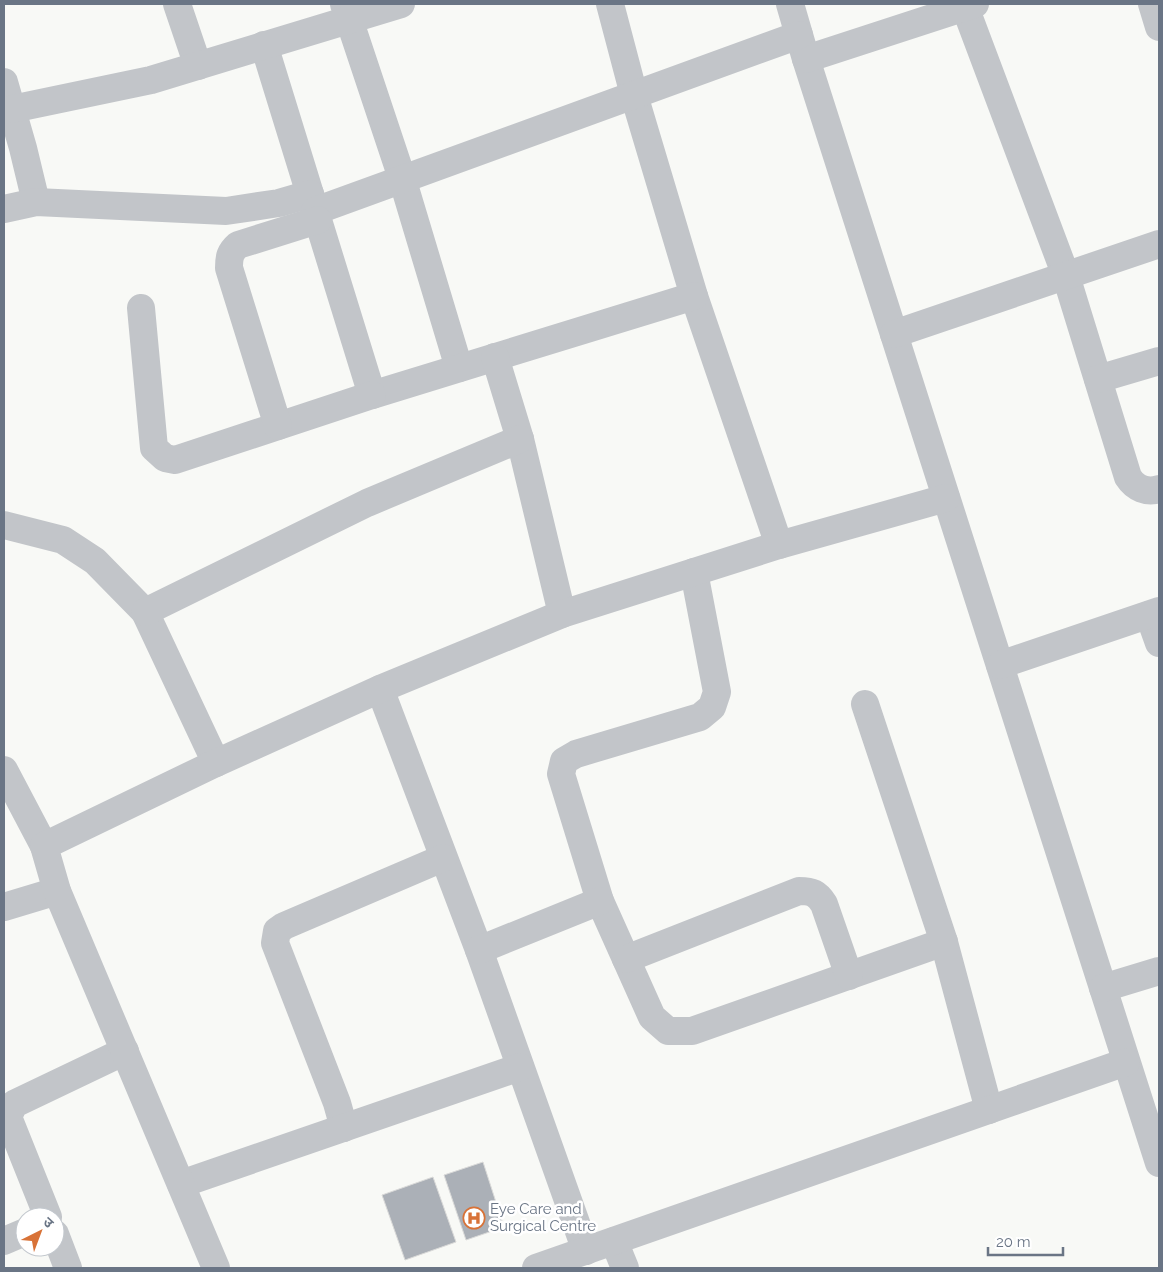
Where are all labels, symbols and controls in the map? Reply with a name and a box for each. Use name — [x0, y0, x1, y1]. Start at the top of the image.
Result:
place label: Eye Care and Surgical Centre — [490, 1200, 596, 1235]
hospital icon: Eye Care and Surgical Centre — [462, 1206, 486, 1230]
north arrow — [15, 1207, 65, 1257]
text: उ — [40, 1214, 58, 1232]
scale bar — [988, 1224, 1063, 1256]
text: 20 m — [996, 1233, 1031, 1251]

